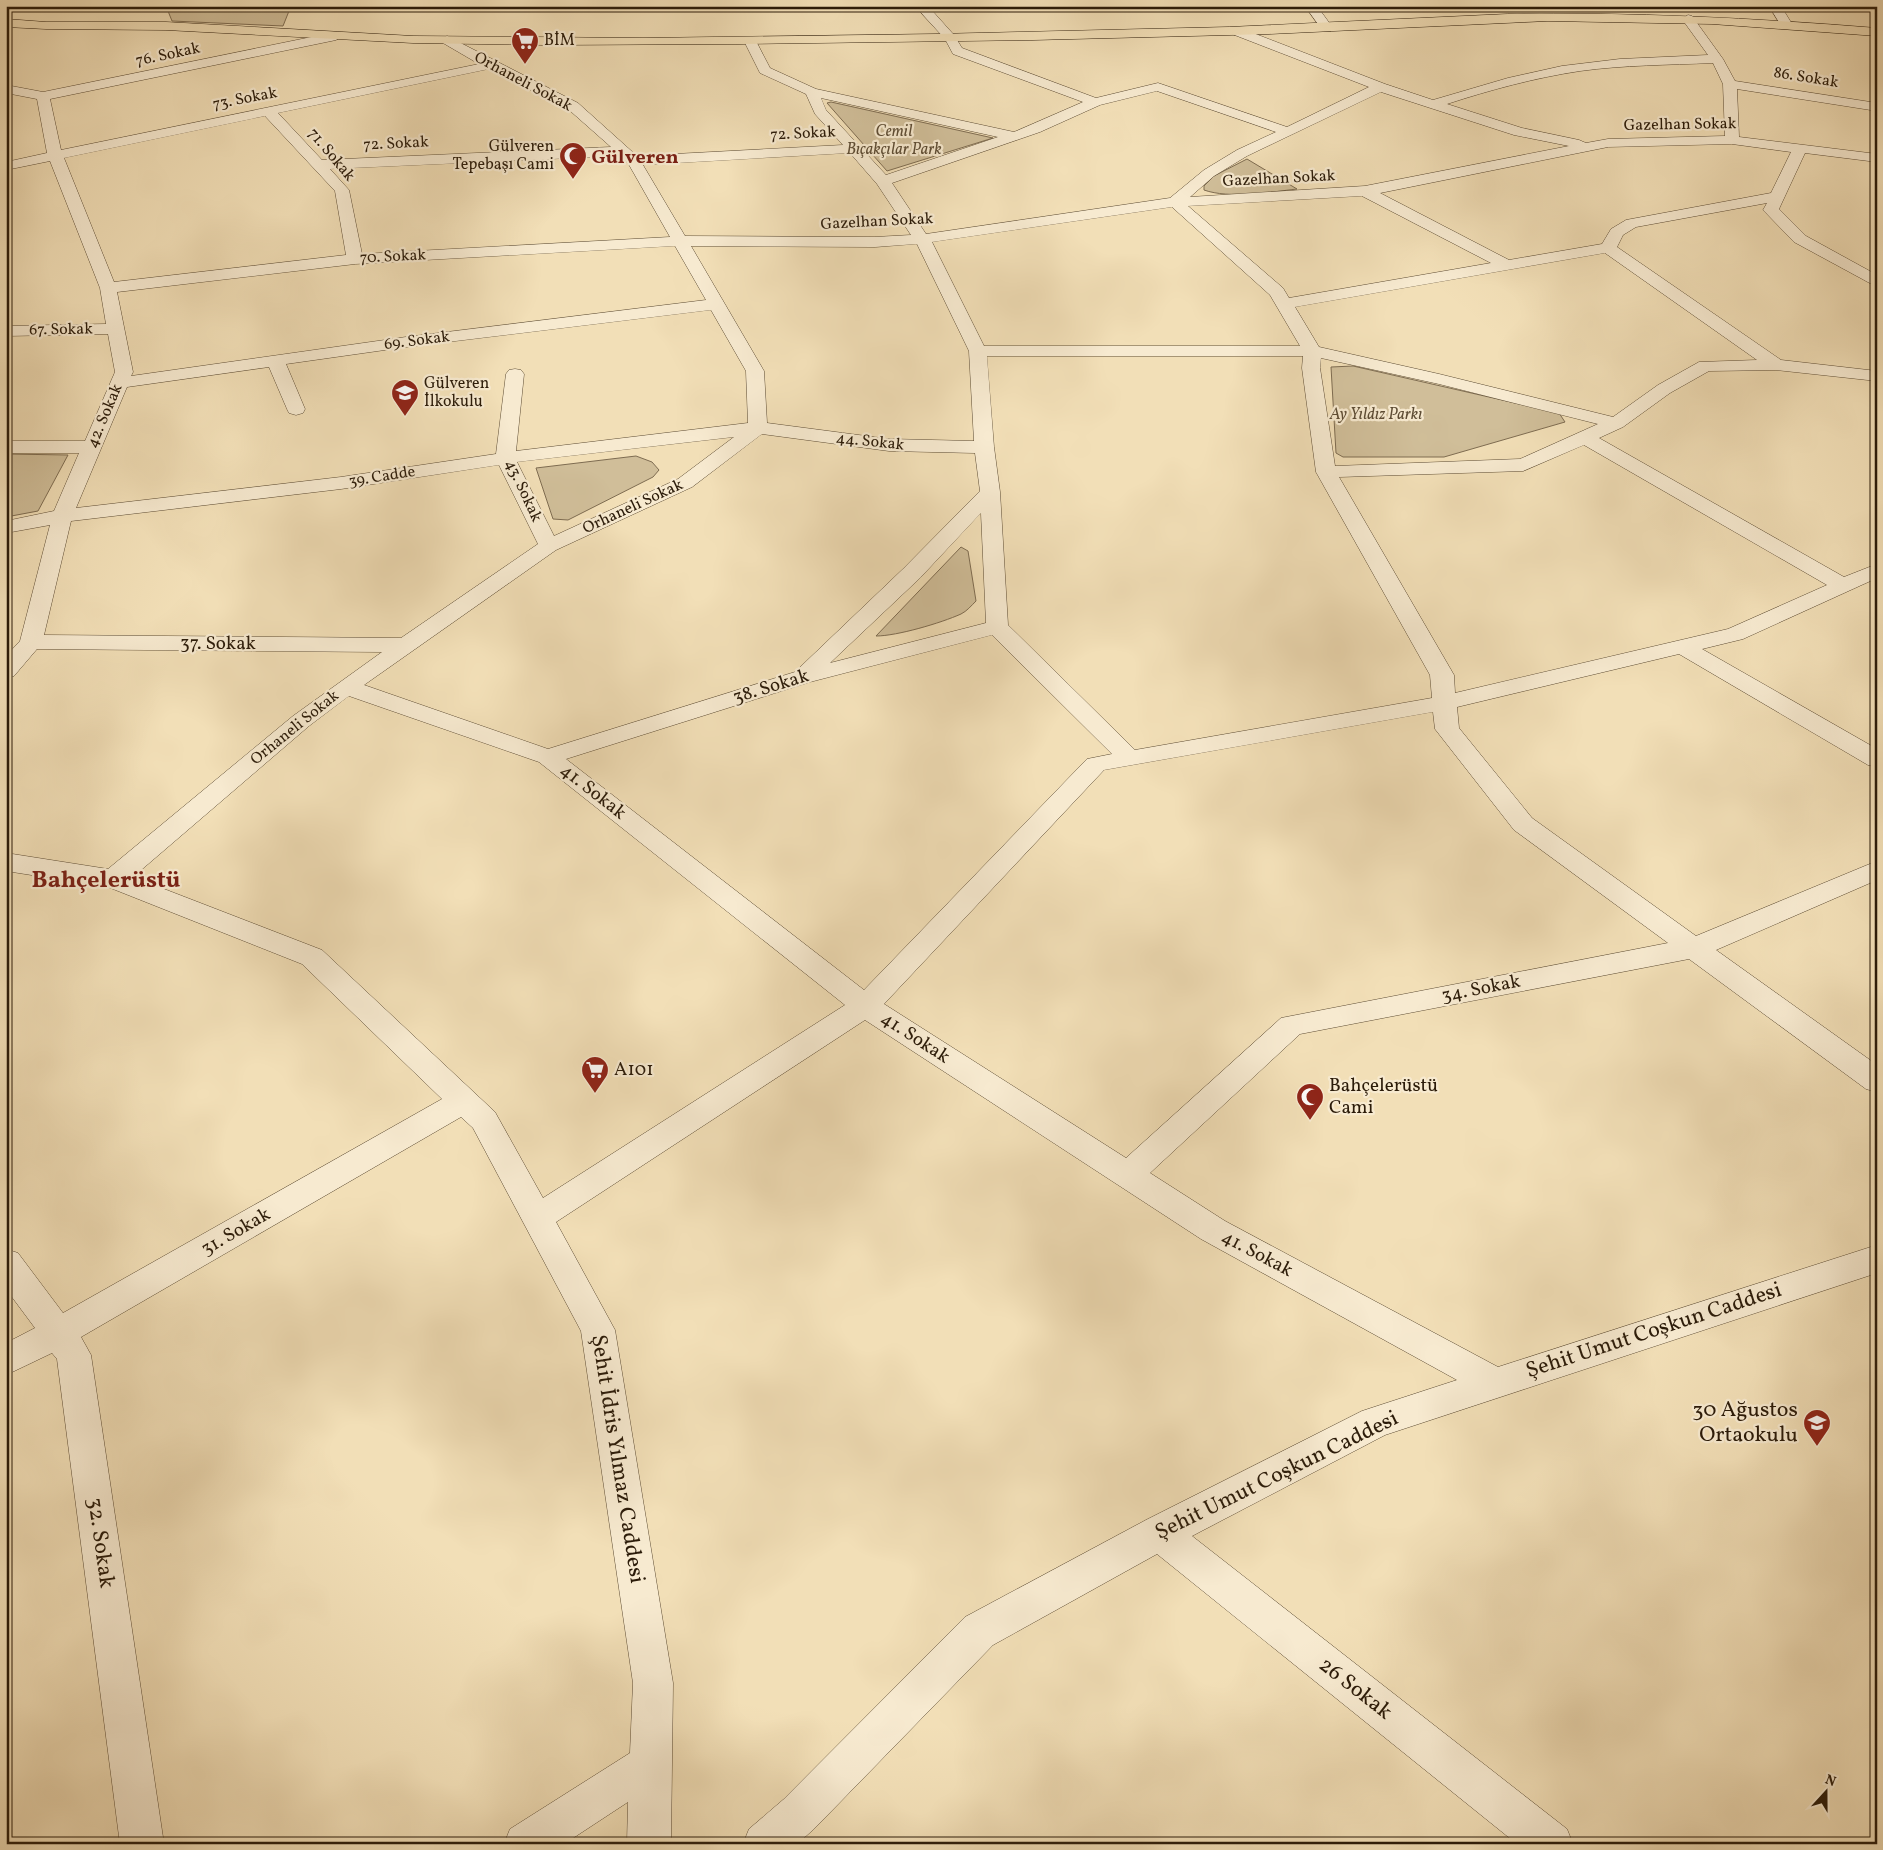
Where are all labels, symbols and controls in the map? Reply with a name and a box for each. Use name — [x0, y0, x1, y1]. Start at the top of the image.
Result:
supermarket icon: BİM — [510, 26, 540, 65]
place label: BİM — [544, 30, 575, 52]
street label: 76. Sokak — [134, 37, 203, 73]
street label: Orhaneli Sokak — [470, 47, 576, 117]
street label: 86. Sokak — [1772, 62, 1840, 94]
street label: 73. Sokak — [211, 82, 279, 116]
street label: Gazelhan Sokak — [1623, 113, 1737, 137]
street label: 72. Sokak — [770, 121, 837, 147]
park label: Cemil Bıçakçılar Park — [846, 121, 942, 161]
street label: 71. Sokak — [302, 124, 360, 187]
street label: 72. Sokak — [363, 131, 430, 157]
place label: Gülveren Tepebaşı Cami — [452, 136, 554, 176]
mosque icon: Gülveren Tepebaşı Cami — [558, 141, 588, 180]
district label: Gülveren — [591, 144, 679, 172]
street label: Gazelhan Sokak — [1222, 165, 1336, 193]
street label: Gazelhan Sokak — [820, 208, 934, 236]
street label: 70. Sokak — [359, 244, 427, 270]
street label: 67. Sokak — [29, 318, 93, 342]
street label: 69. Sokak — [383, 326, 451, 356]
place label: Gülveren İlkokulu — [424, 373, 489, 413]
school or university icon: Gülveren İlkokulu — [390, 378, 420, 417]
street label: 42. Sokak — [82, 380, 128, 451]
park label: Ay Yıldız Parkı — [1329, 404, 1422, 426]
street label: 44. Sokak — [835, 427, 906, 457]
street label: 43. Sokak — [499, 456, 547, 526]
street label: 39. Cadde — [347, 461, 417, 493]
street label: Orhaneli Sokak — [579, 474, 687, 540]
street label: 37. Sokak — [180, 631, 256, 657]
street label: 38. Sokak — [730, 663, 812, 711]
street label: Orhaneli Sokak — [246, 685, 344, 771]
street label: 41. Sokak — [554, 758, 632, 826]
district label: Bahçelerüstü — [32, 864, 181, 898]
street label: 34. Sokak — [1439, 969, 1523, 1009]
street label: 41. Sokak — [875, 1006, 955, 1070]
supermarket icon: A101 — [580, 1055, 610, 1094]
place label: A101 — [614, 1057, 654, 1083]
place label: Bahçelerüstü Cami — [1329, 1073, 1438, 1121]
mosque icon: Bahçelerüstü Cami — [1295, 1082, 1325, 1121]
street label: 31. Sokak — [197, 1202, 275, 1262]
street label: 41. Sokak — [1217, 1224, 1297, 1284]
street label: Şehit Umut Coşkun Caddesi — [1522, 1275, 1786, 1387]
street label: Şehit İdris Yılmaz Caddesi — [582, 1332, 652, 1586]
place label: 30 Ağustos Ortaokulu — [1692, 1395, 1798, 1451]
street label: Şehit Umut Coşkun Caddesi — [1150, 1403, 1404, 1549]
school or university icon: 30 Ağustos Ortaokulu — [1802, 1408, 1832, 1447]
street label: 32. Sokak — [78, 1496, 122, 1590]
street label: 26 Sokak — [1312, 1650, 1398, 1728]
north arrow — [1800, 1768, 1850, 1818]
text: N — [1822, 1771, 1838, 1792]

